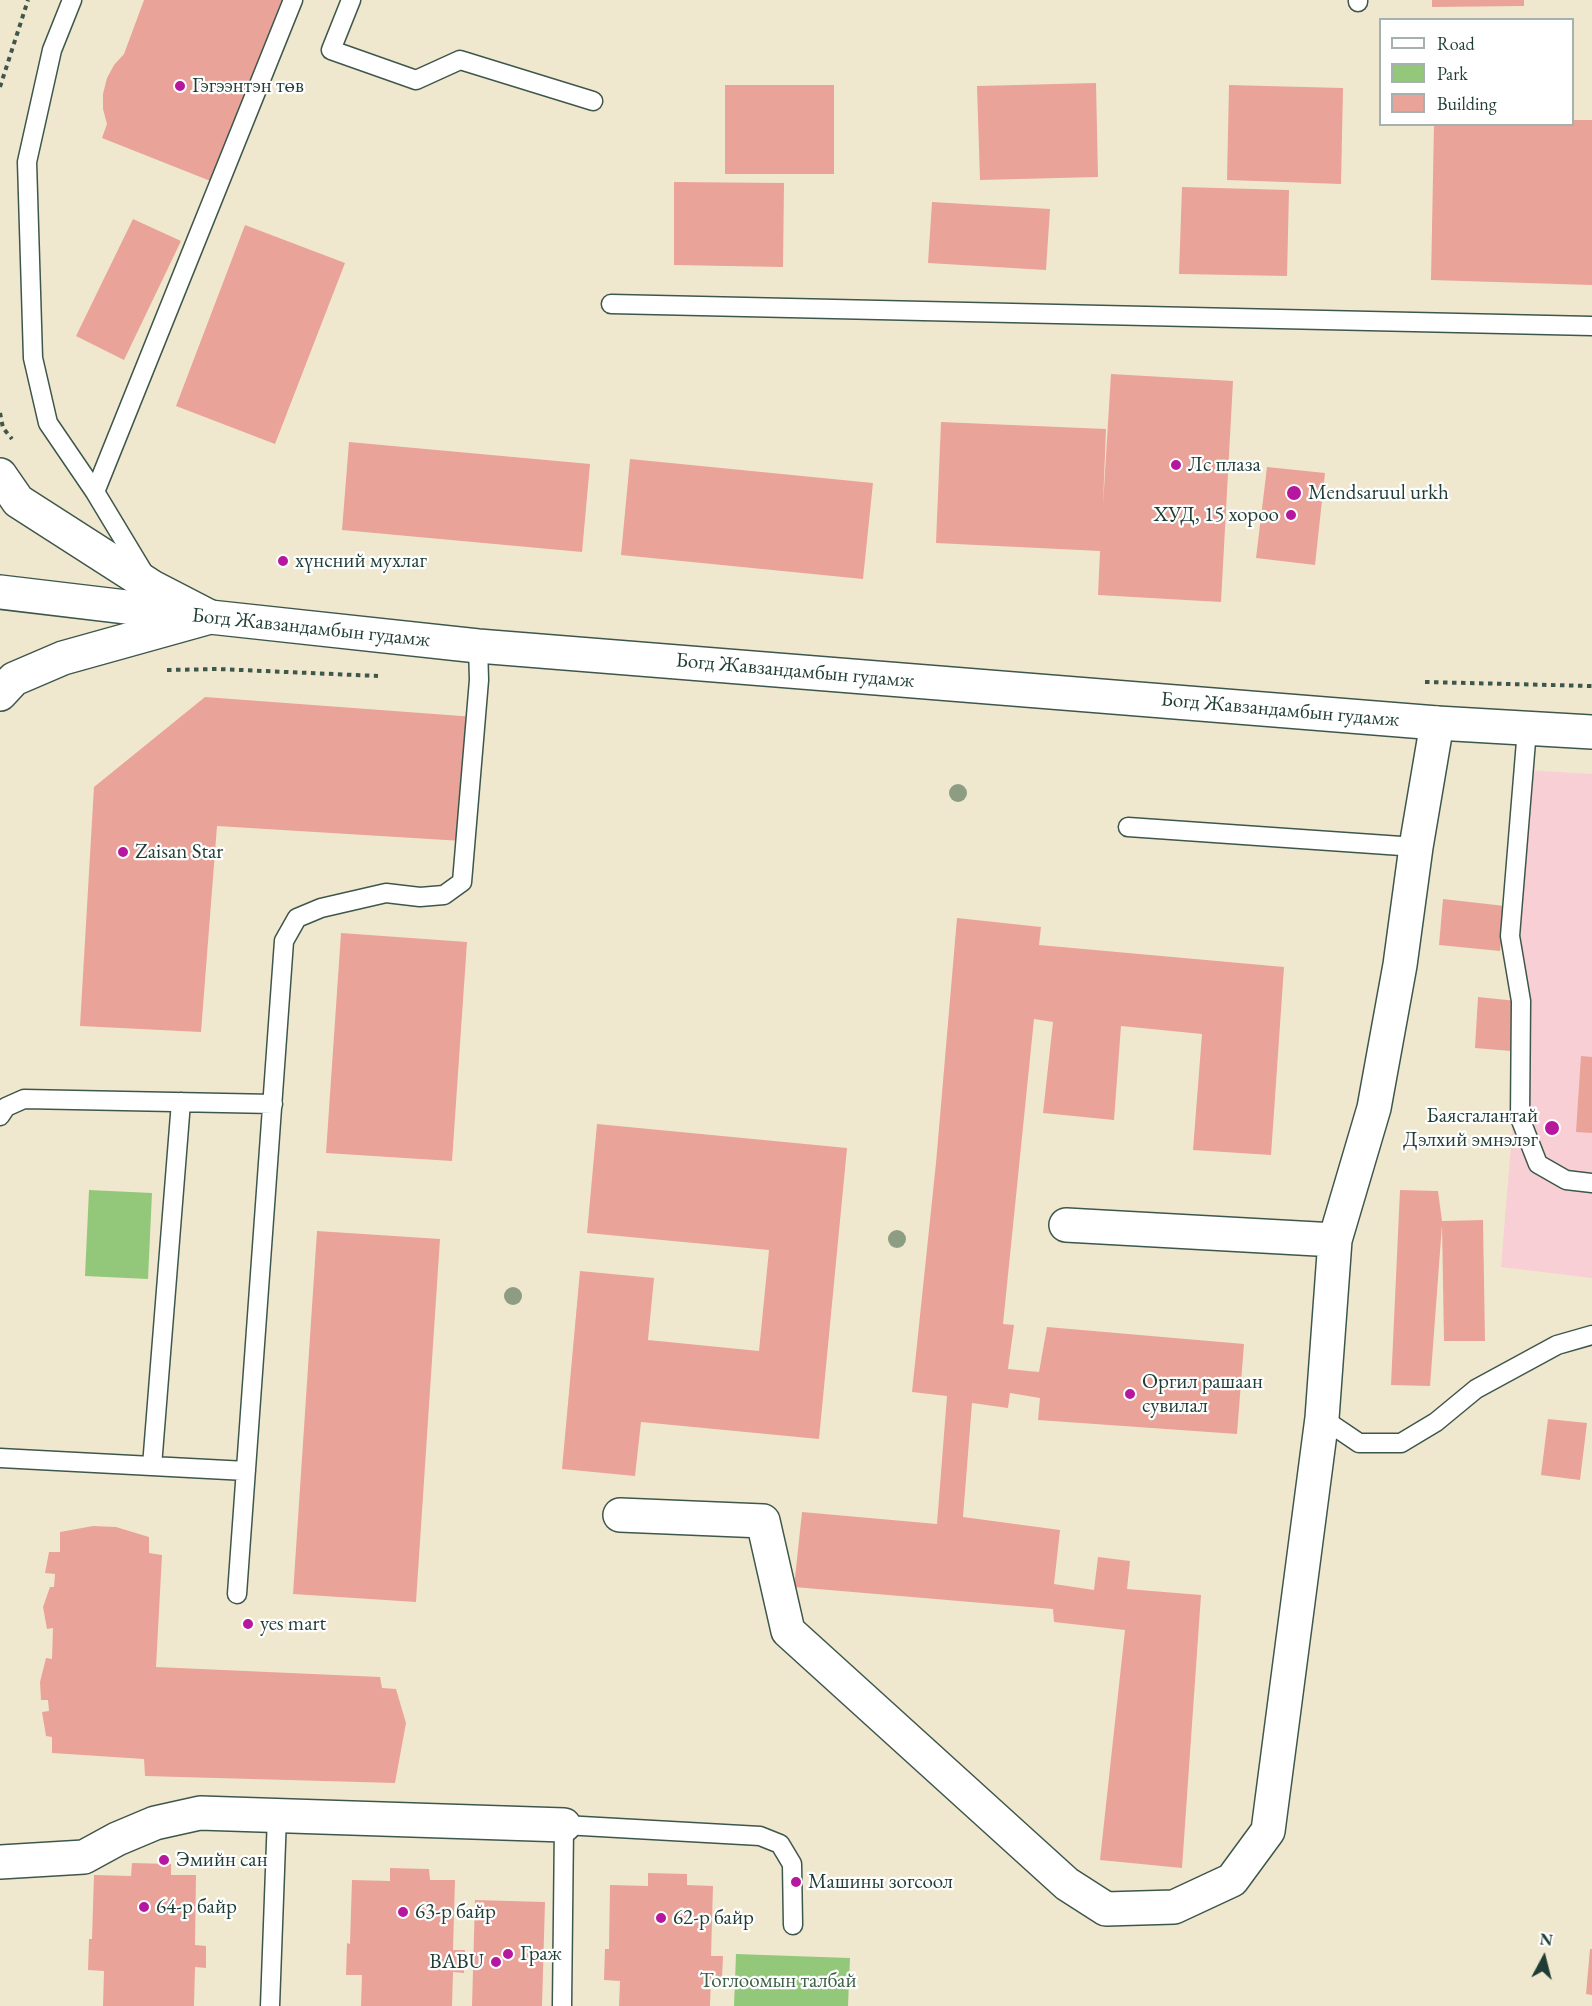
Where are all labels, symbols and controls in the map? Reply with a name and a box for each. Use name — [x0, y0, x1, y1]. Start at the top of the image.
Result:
legend — [1379, 18, 1574, 126]
text: Road — [1437, 32, 1475, 55]
text: Park — [1437, 62, 1468, 85]
place label: Гэгээнтэн төв — [192, 73, 304, 99]
marker: Гэгээнтэн төв — [173, 79, 187, 93]
text: Building — [1437, 92, 1497, 115]
place label: Лс плаза — [1188, 452, 1261, 478]
marker: Лс плаза — [1169, 458, 1183, 472]
place label: Mendsaruul urkh — [1308, 480, 1449, 506]
marker: Mendsaruul urkh — [1285, 484, 1303, 502]
place label: ХУД, 15 хороо — [1153, 502, 1279, 528]
marker: ХУД, 15 хороо — [1284, 508, 1298, 522]
place label: хүнсний мухлаг — [295, 548, 427, 574]
marker: хүнсний мухлаг — [276, 554, 290, 568]
street label: Богд Жавзандамбын гудамж — [191, 603, 431, 653]
street label: Богд Жавзандамбын гудамж — [675, 648, 915, 694]
street label: Богд Жавзандамбын гудамж — [1160, 687, 1400, 733]
place label: Zaisan Star — [135, 839, 223, 865]
marker: Zaisan Star — [116, 845, 130, 859]
place label: Баясгалантай Дэлхий эмнэлэг — [1403, 1103, 1538, 1153]
marker: Баясгалантай Дэлхий эмнэлэг — [1543, 1119, 1561, 1137]
place label: Оргил рашаан сувилал — [1142, 1369, 1263, 1419]
marker: Оргил рашаан сувилал — [1123, 1387, 1137, 1401]
place label: yes mart — [260, 1611, 326, 1637]
marker: yes mart — [241, 1617, 255, 1631]
place label: Эмийн сан — [176, 1847, 268, 1873]
marker: Эмийн сан — [157, 1853, 171, 1867]
place label: Машины зогсоол — [808, 1869, 953, 1895]
marker: Машины зогсоол — [789, 1875, 803, 1889]
place label: 64-р байр — [156, 1894, 237, 1920]
place label: 63-р байр — [415, 1899, 496, 1925]
marker: 64-р байр — [137, 1900, 151, 1914]
marker: 63-р байр — [396, 1905, 410, 1919]
place label: 62-р байр — [673, 1905, 754, 1931]
marker: 62-р байр — [654, 1911, 668, 1925]
north arrow — [1514, 1928, 1574, 1988]
text: N — [1539, 1928, 1554, 1951]
place label: Граж — [520, 1941, 562, 1967]
marker: Граж — [501, 1947, 515, 1961]
place label: BABU — [429, 1949, 484, 1975]
marker: BABU — [489, 1955, 503, 1969]
park label: Тоглоомын талбай — [699, 1968, 857, 1994]

